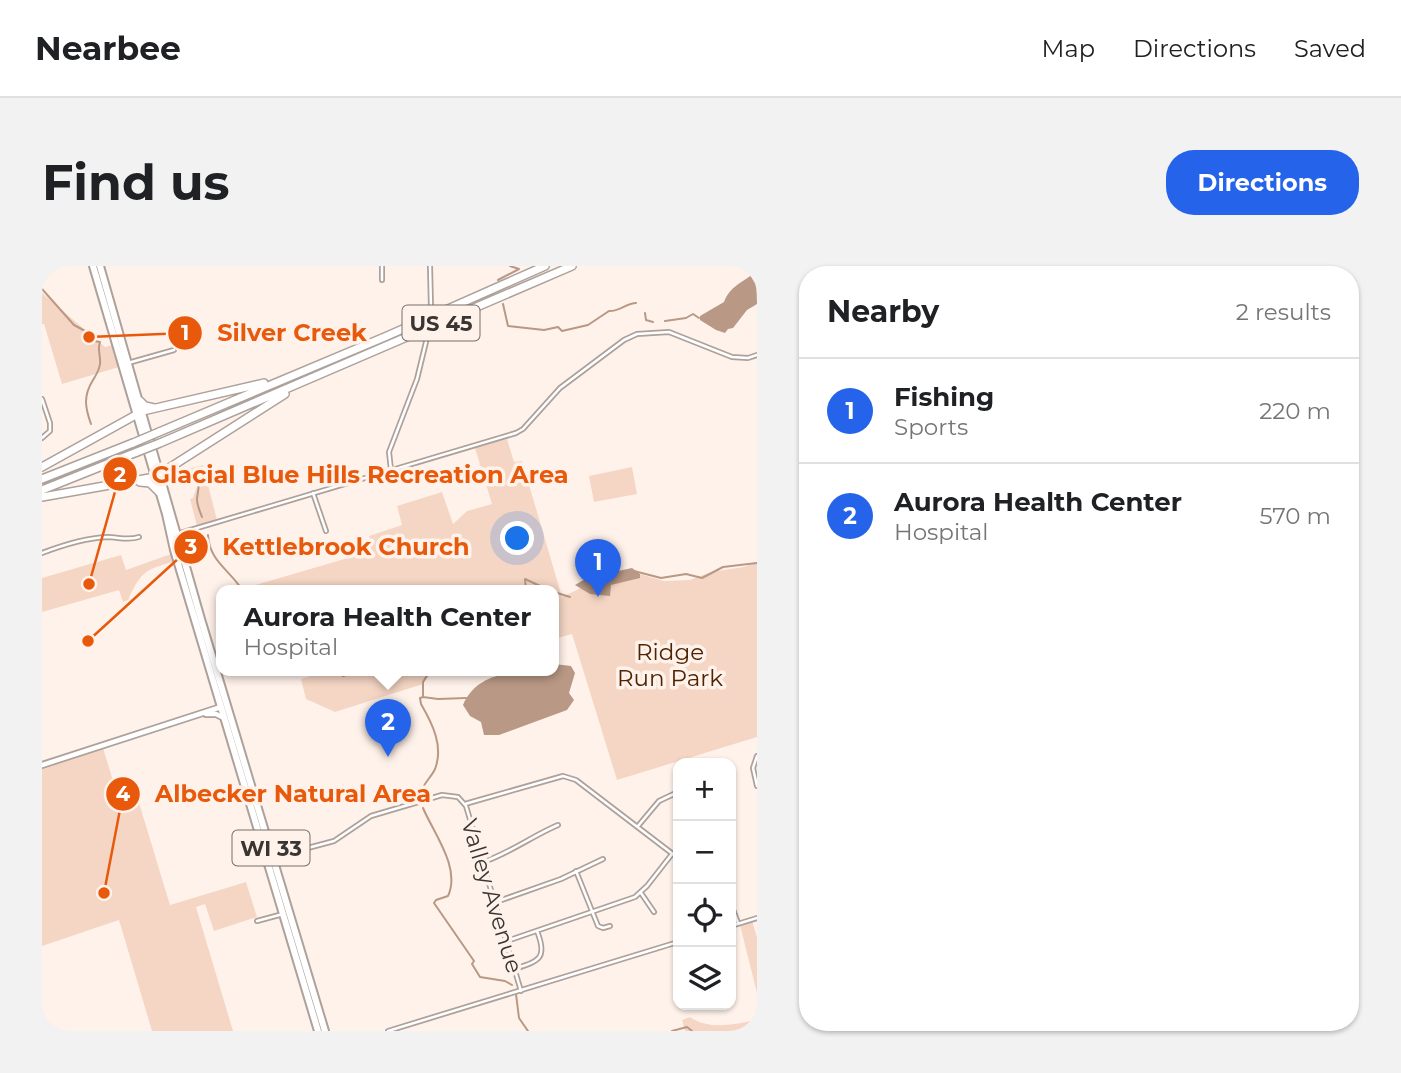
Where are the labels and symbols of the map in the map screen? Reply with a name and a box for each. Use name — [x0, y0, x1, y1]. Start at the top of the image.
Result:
road number: US 45 — [402, 306, 480, 340]
callout: Silver Creek — [168, 310, 380, 355]
text: Silver Creek — [217, 318, 367, 347]
text: 1 — [181, 320, 189, 345]
callout: Glacial Blue Hills Recreation Area — [102, 452, 582, 497]
text: Glacial Blue Hills Recreation Area — [152, 460, 568, 489]
text: 2 — [114, 462, 126, 487]
your location — [500, 521, 534, 555]
callout: Kettlebrook Church — [173, 524, 484, 569]
text: Kettlebrook Church — [222, 532, 470, 561]
text: 3 — [184, 534, 197, 559]
pin: 1 — [575, 539, 621, 597]
park label: Ridge Run Park — [617, 638, 723, 692]
pin: 2 — [365, 699, 411, 757]
callout: Albecker Natural Area — [105, 771, 445, 816]
text: Albecker Natural Area — [154, 779, 431, 808]
text: 4 — [116, 781, 131, 806]
street label: Valley Avenue — [455, 816, 529, 976]
road number: WI 33 — [232, 830, 310, 866]

